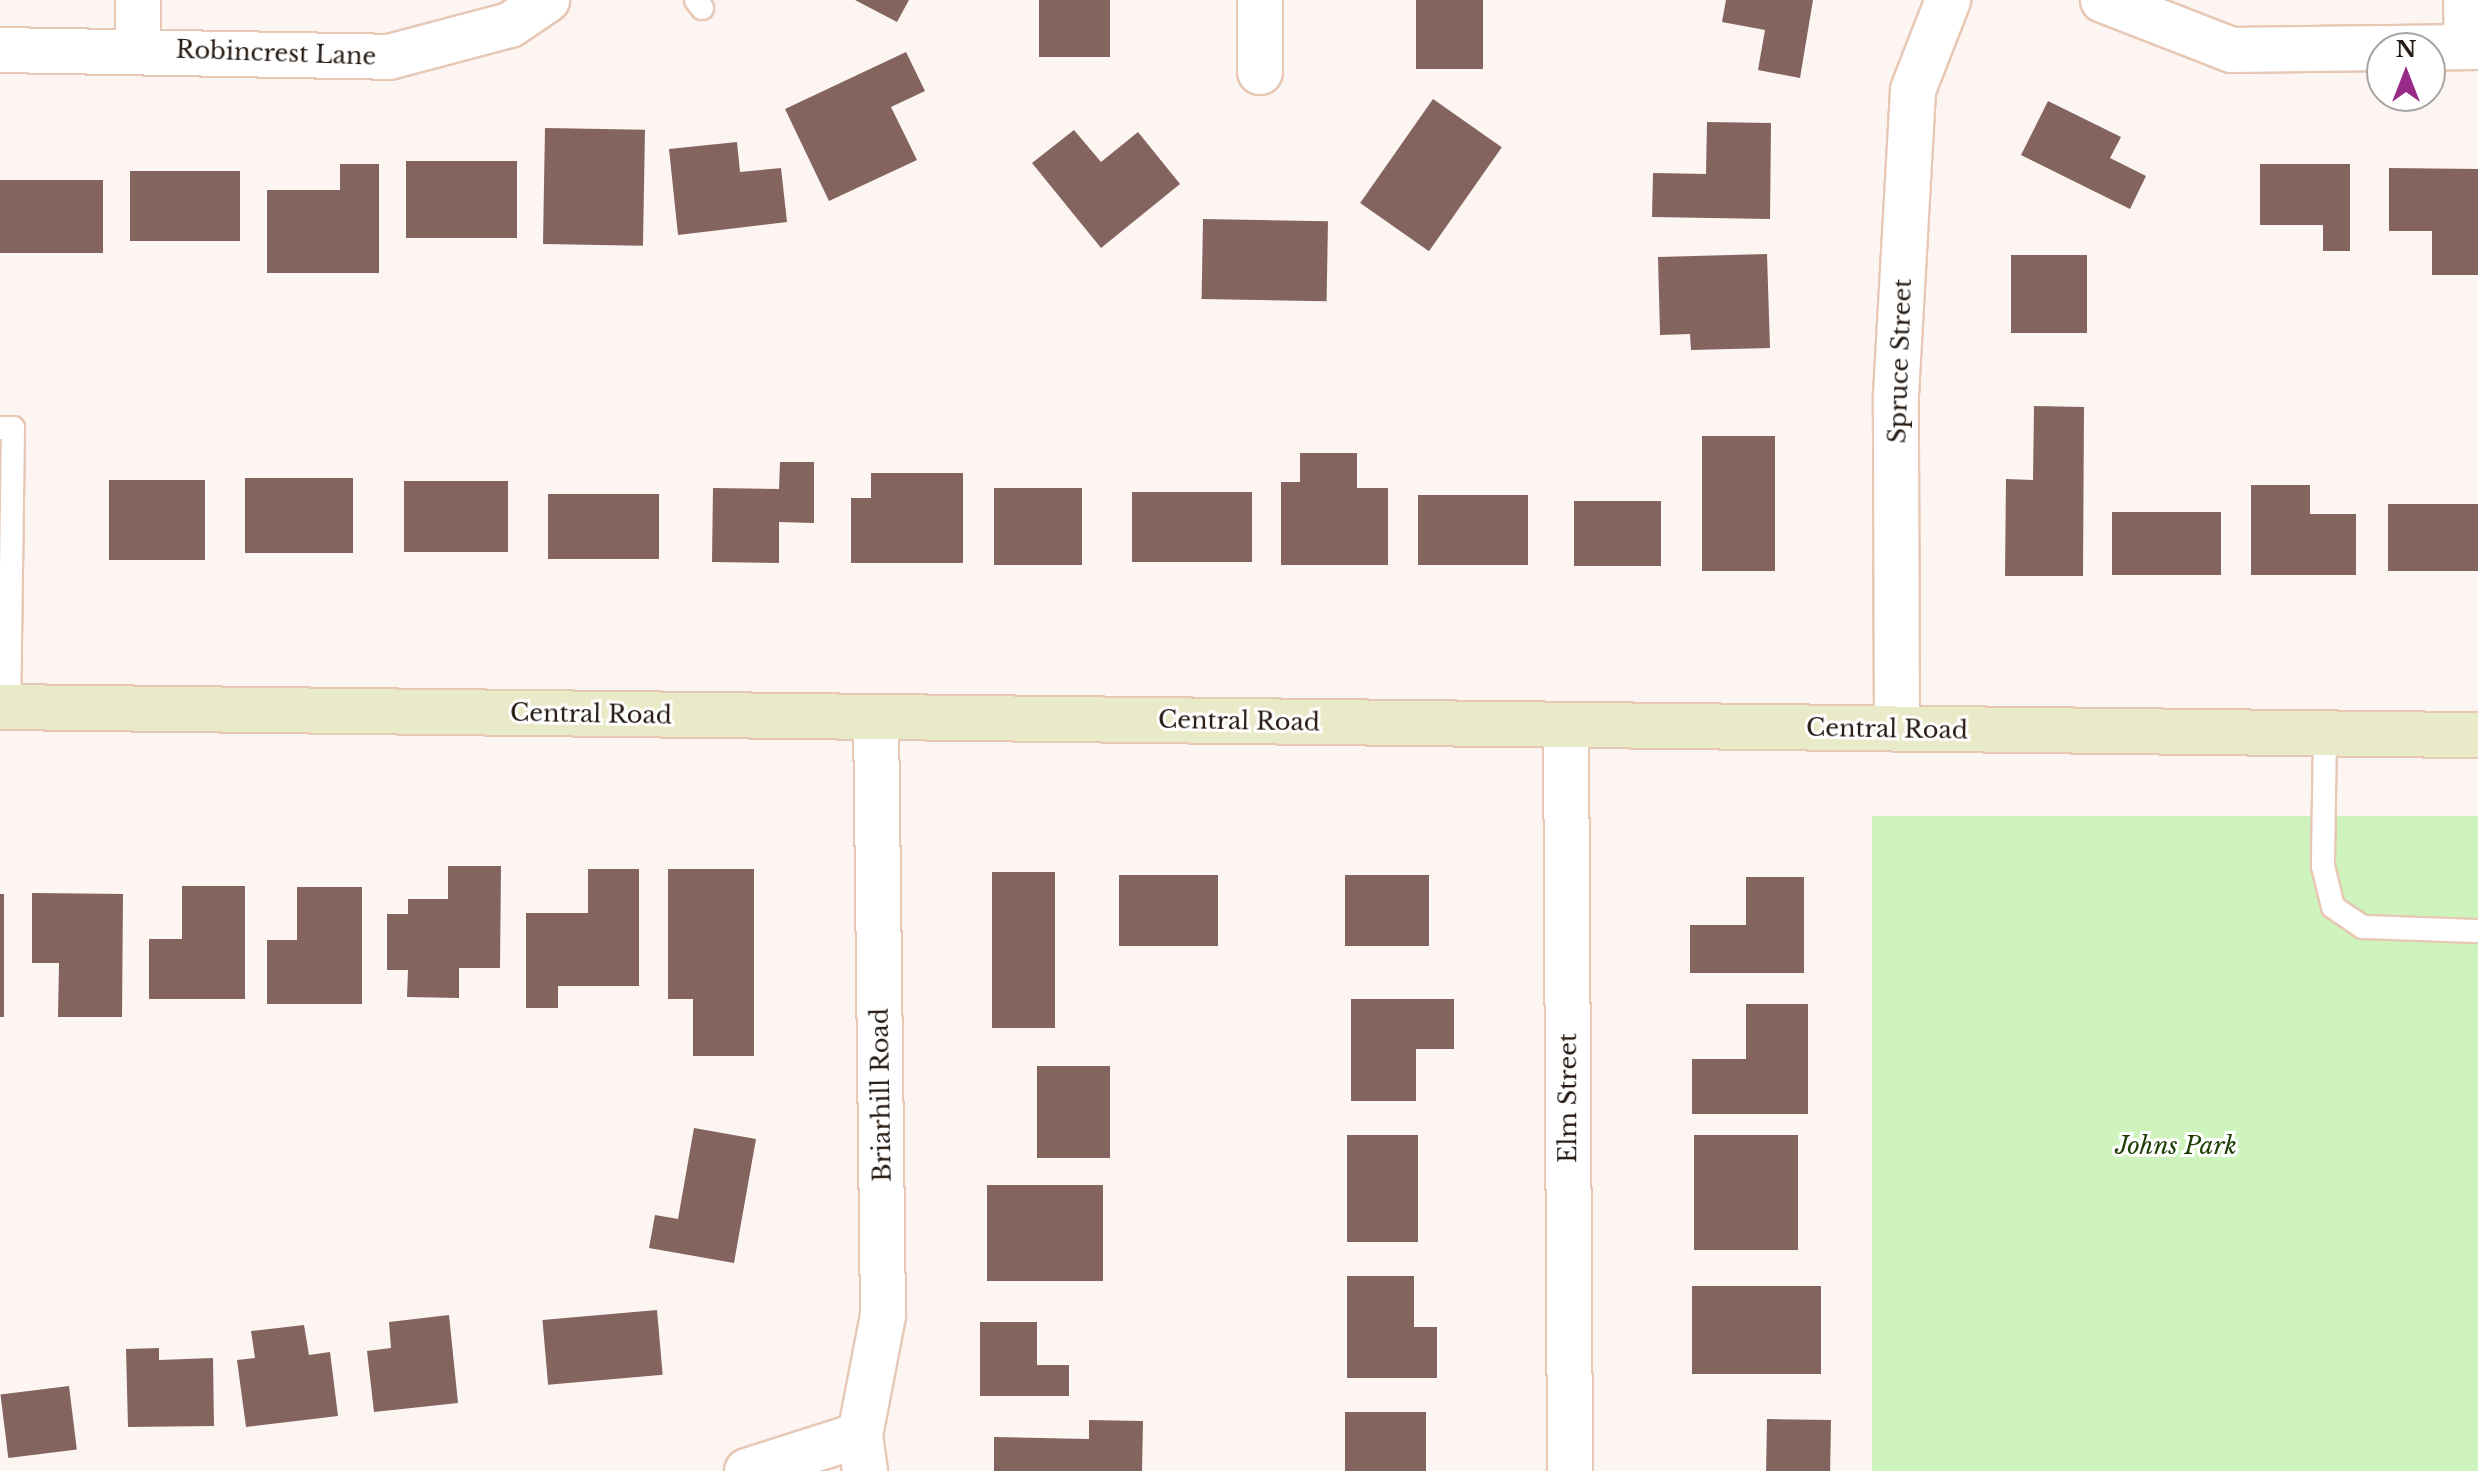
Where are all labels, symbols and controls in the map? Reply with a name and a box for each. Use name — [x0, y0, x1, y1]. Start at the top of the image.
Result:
north arrow — [2366, 32, 2446, 112]
street label: Robincrest Lane — [175, 35, 377, 71]
text: N — [2396, 36, 2416, 63]
street label: Spruce Street — [1883, 278, 1917, 444]
street label: Central Road — [510, 698, 672, 730]
street label: Central Road — [1158, 705, 1320, 737]
street label: Central Road — [1806, 713, 1968, 745]
street label: Briarhill Road — [865, 1008, 897, 1182]
street label: Elm Street — [1554, 1033, 1582, 1163]
park label: Johns Park — [2115, 1132, 2237, 1160]

